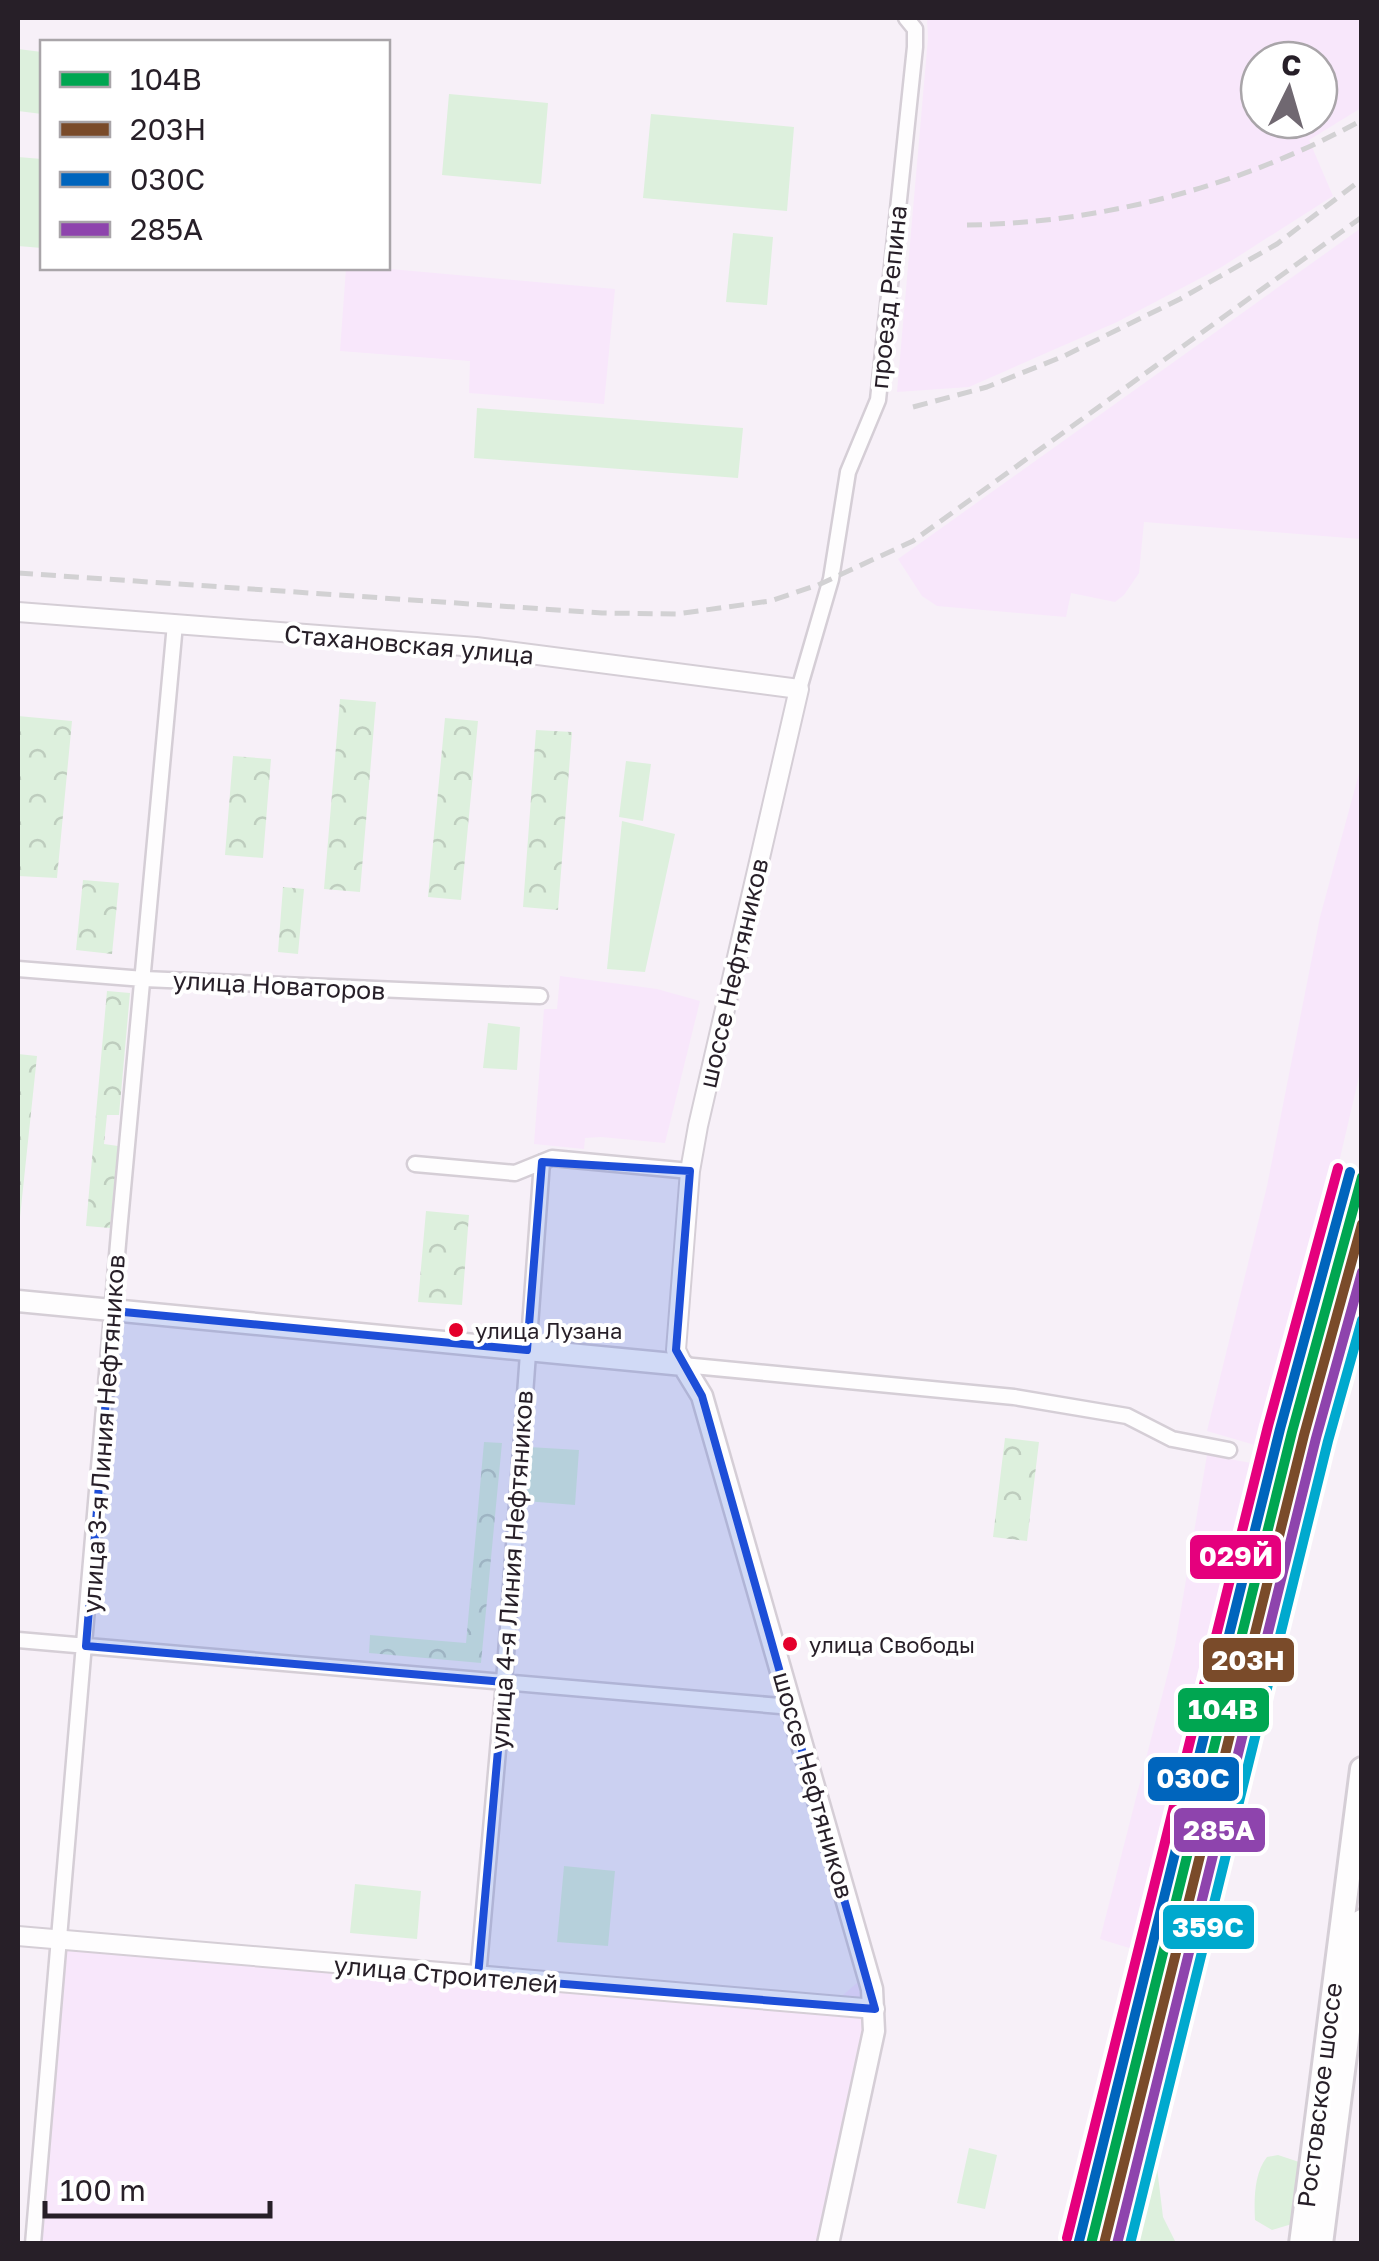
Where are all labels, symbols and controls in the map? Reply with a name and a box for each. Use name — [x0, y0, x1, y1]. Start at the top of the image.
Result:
legend — [40, 40, 390, 270]
north arrow — [1239, 40, 1339, 140]
text: С — [1280, 47, 1303, 82]
text: 104В — [130, 61, 202, 97]
text: 203Н — [130, 111, 206, 147]
text: 030C — [130, 161, 205, 197]
street label: проезд Репина — [863, 204, 913, 390]
text: 285А — [130, 211, 203, 247]
street label: Стахановская улица — [283, 618, 535, 670]
street label: шоссе Нефтяников — [691, 855, 775, 1091]
street label: улица Новаторов — [172, 964, 386, 1006]
street label: улица 3-я Линия Нефтяников — [75, 1253, 131, 1615]
place label: улица Лузана — [475, 1317, 622, 1344]
marker: улица Лузана — [446, 1320, 466, 1340]
street label: улица 4-я Линия Нефтяников — [483, 1389, 539, 1751]
line badge: 029Й — [1188, 1533, 1283, 1581]
text: 029Й — [1199, 1539, 1273, 1572]
place label: улица Свободы — [809, 1631, 975, 1658]
marker: улица Свободы — [780, 1634, 800, 1654]
line badge: 203Н — [1201, 1636, 1296, 1684]
text: 203Н — [1211, 1643, 1285, 1676]
street label: шоссе Нефтяников — [767, 1668, 861, 1902]
line badge: 104В — [1176, 1686, 1271, 1734]
text: 104В — [1188, 1692, 1258, 1725]
line badge: 030C — [1146, 1755, 1241, 1803]
text: 030C — [1156, 1761, 1230, 1794]
line badge: 285А — [1172, 1806, 1267, 1854]
text: 285А — [1183, 1813, 1255, 1846]
line badge: 359С — [1161, 1903, 1256, 1951]
text: 359С — [1172, 1910, 1244, 1943]
street label: улица Строителей — [333, 1949, 559, 1999]
street label: Ростовское шоссе — [1290, 1981, 1348, 2209]
scale bar — [45, 2156, 270, 2218]
text: 100 m — [60, 2172, 146, 2208]

